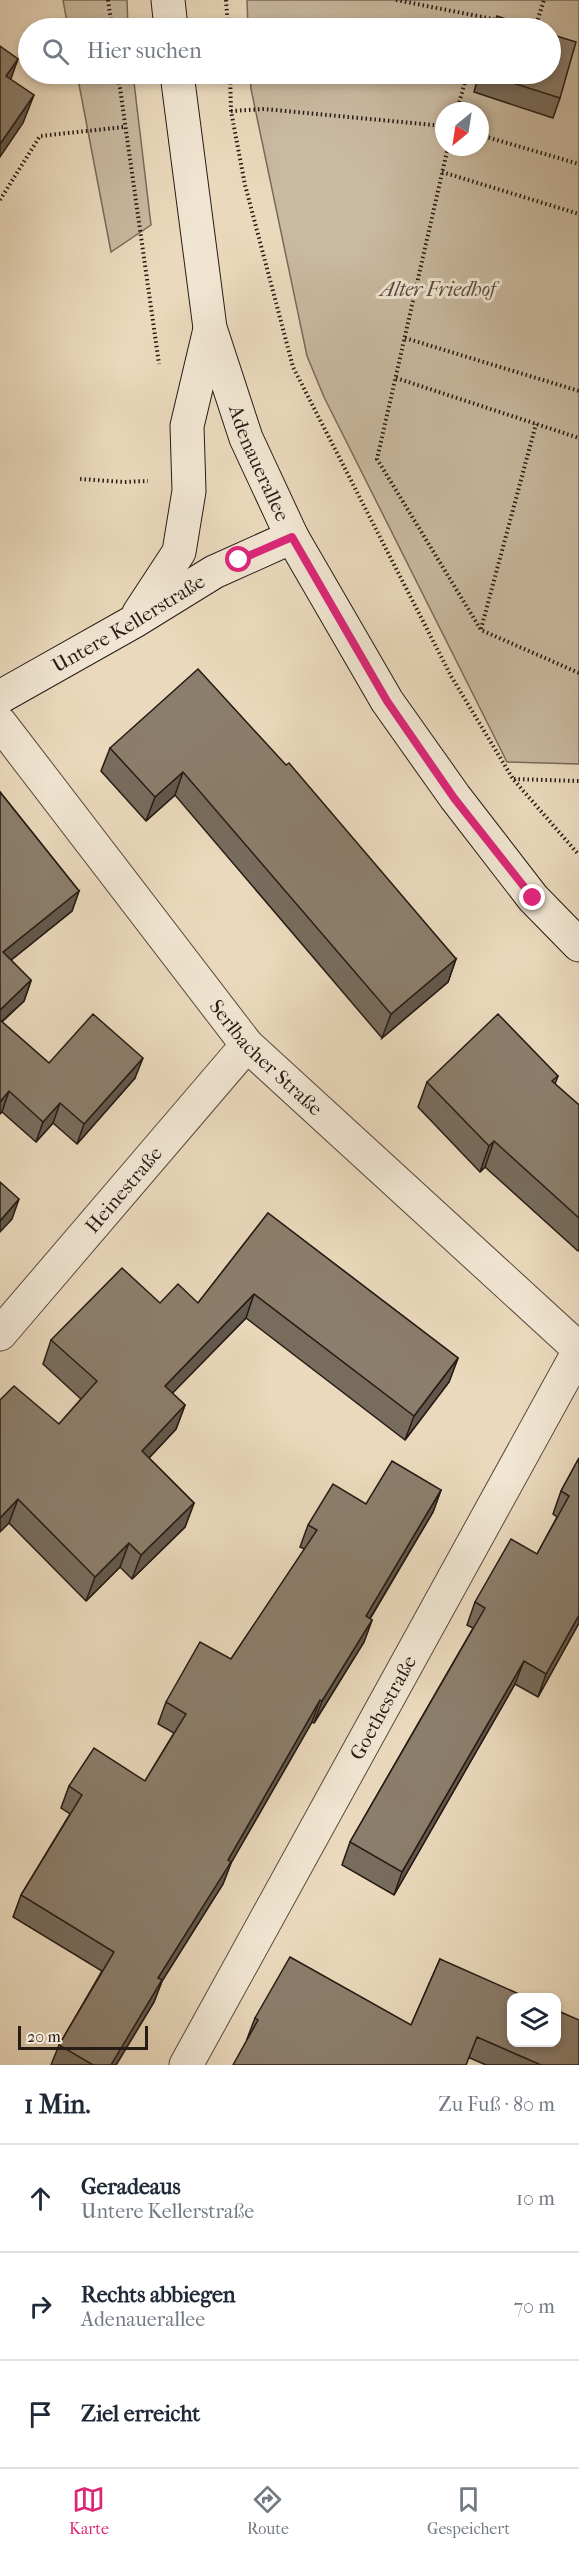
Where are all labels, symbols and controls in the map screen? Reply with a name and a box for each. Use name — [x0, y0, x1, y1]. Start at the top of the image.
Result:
search box — [18, 18, 561, 84]
icon: search — [39, 35, 72, 68]
text: Hier suchen — [87, 38, 202, 64]
north arrow — [435, 102, 489, 156]
park label: Alter Friedhof — [377, 278, 500, 301]
street label: Adenauerallee — [224, 401, 294, 525]
route start — [225, 546, 251, 572]
street label: Untere Kellerstraße — [48, 569, 209, 677]
route end — [519, 884, 545, 910]
street label: Serlbacher Straße — [205, 995, 327, 1120]
street label: Heinestraße — [80, 1142, 167, 1237]
street label: Goethestraße — [345, 1651, 421, 1764]
map controls — [507, 1993, 561, 2047]
button: layers — [507, 1993, 561, 2047]
scale bar — [18, 2023, 148, 2050]
text: 20 m — [27, 2027, 61, 2046]
text: 1 Min. — [24, 2089, 90, 2120]
text: Zu Fuß · 80 m — [438, 2093, 555, 2116]
text: Geradeaus — [81, 2174, 181, 2200]
icon: ahead — [24, 2182, 57, 2215]
text: 10 m — [516, 2187, 555, 2210]
text: Untere Kellerstraße — [81, 2200, 254, 2223]
text: Rechts abbiegen — [81, 2282, 236, 2308]
icon: right — [24, 2290, 57, 2323]
text: 70 m — [513, 2295, 555, 2318]
text: Adenauerallee — [81, 2308, 205, 2331]
icon: arrive — [24, 2398, 57, 2431]
text: Ziel erreicht — [81, 2401, 200, 2427]
tab: Karte — [69, 2483, 109, 2538]
tab: Route — [247, 2483, 289, 2538]
tab: Gespeichert — [427, 2483, 510, 2538]

